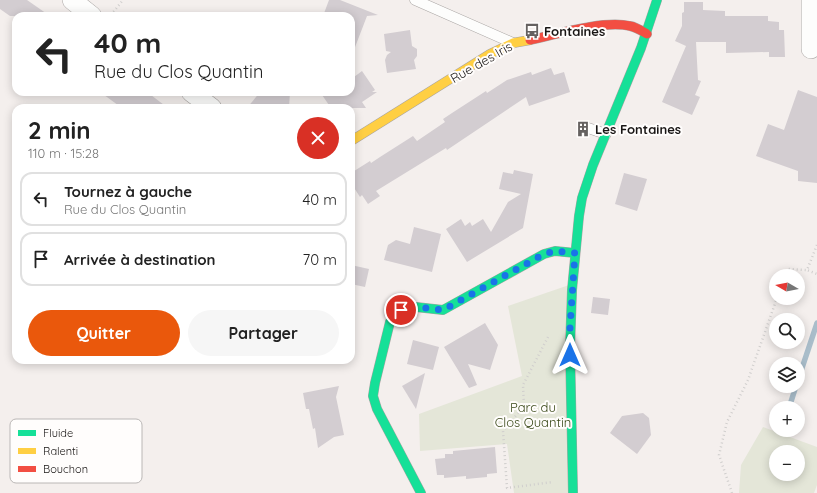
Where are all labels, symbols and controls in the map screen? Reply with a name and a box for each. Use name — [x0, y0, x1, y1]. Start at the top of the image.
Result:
bus stop icon: Fontaines — [523, 22, 541, 40]
place label: Fontaines — [544, 23, 605, 39]
text: 40 m — [94, 25, 161, 60]
icon: left — [28, 28, 80, 80]
street label: Rue des Iris — [447, 38, 515, 86]
text: Rue du Clos Quantin — [94, 60, 263, 83]
text: 2 min — [28, 115, 90, 145]
button: close — [297, 117, 339, 159]
building icon: Les Fontaines — [574, 120, 592, 138]
place label: Les Fontaines — [595, 121, 681, 137]
text: 110 m · 15:28 — [28, 145, 99, 161]
text: Tournez à gauche — [64, 182, 192, 201]
icon: left — [30, 188, 52, 210]
text: 40 m — [302, 190, 337, 209]
text: Rue du Clos Quantin — [64, 201, 186, 217]
icon: arrive — [30, 248, 52, 270]
text: Arrivée à destination — [64, 250, 216, 269]
text: 70 m — [303, 250, 337, 269]
north arrow — [769, 269, 805, 305]
map controls — [769, 269, 805, 481]
pin — [384, 293, 418, 327]
icon: arrive — [390, 299, 412, 321]
button: Quitter — [28, 310, 180, 356]
button: Partager — [188, 310, 339, 356]
button: search — [769, 313, 805, 349]
position arrow — [549, 334, 591, 376]
button: layers — [769, 357, 805, 393]
park label: Parc du Clos Quantin — [495, 399, 571, 430]
button: + — [769, 401, 805, 437]
legend — [10, 419, 142, 483]
text: Fluide — [43, 426, 73, 440]
text: Ralenti — [43, 444, 78, 458]
button: − — [769, 445, 805, 481]
text: Bouchon — [43, 462, 88, 476]

